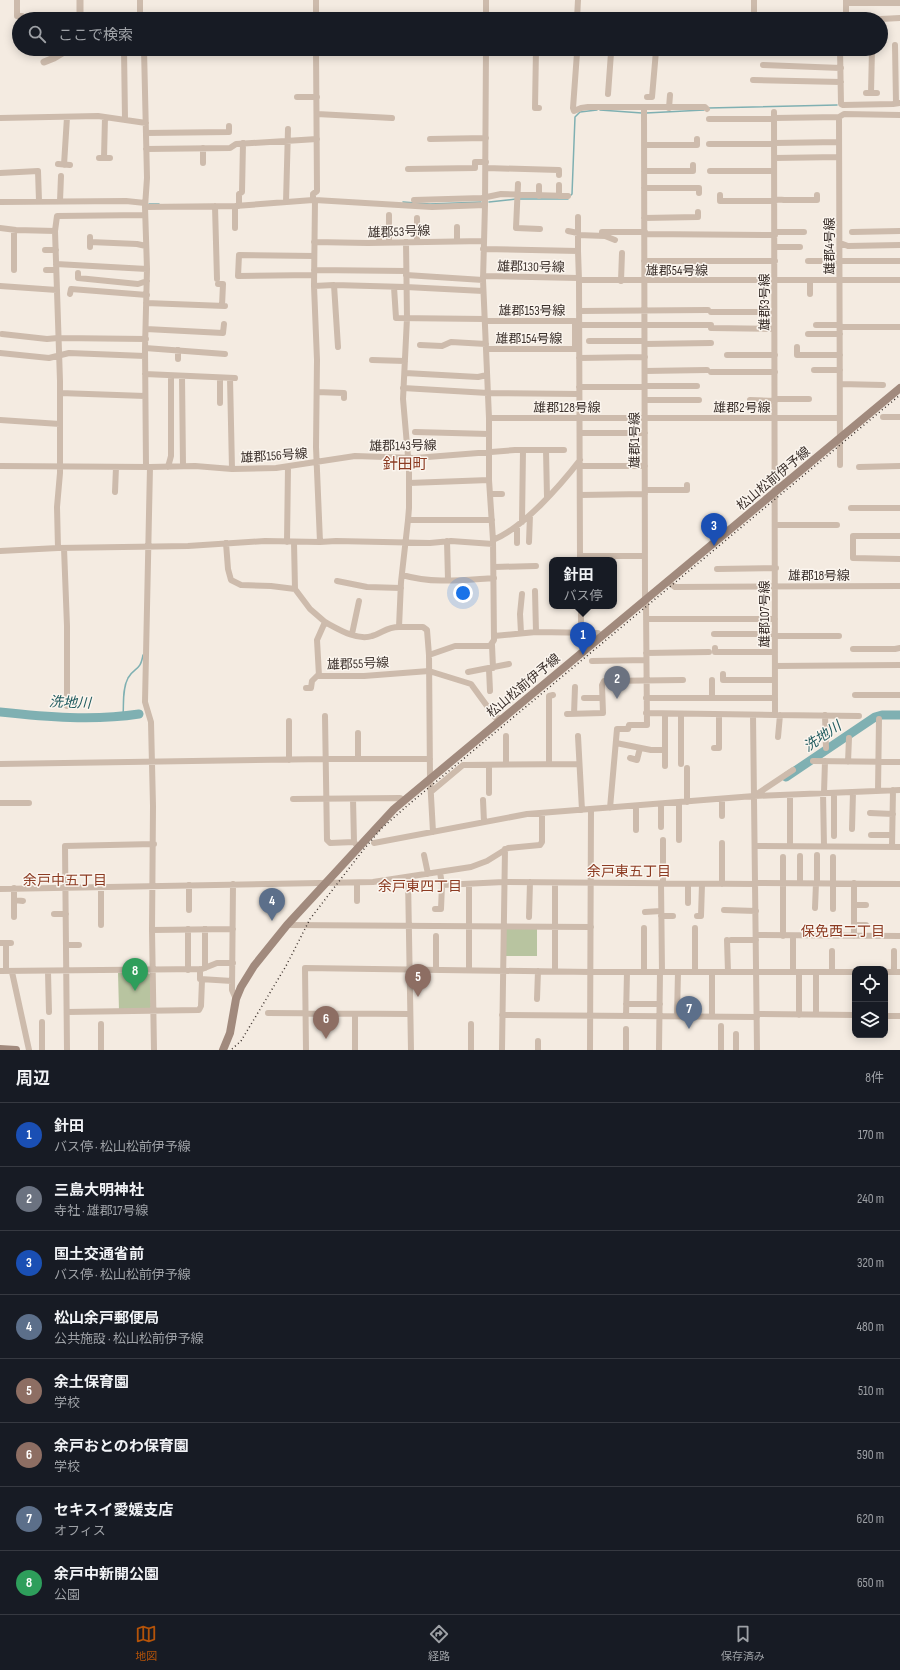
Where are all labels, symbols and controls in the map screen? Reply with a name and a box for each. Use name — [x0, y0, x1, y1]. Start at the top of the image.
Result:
search box — [12, 12, 888, 56]
icon: search — [26, 23, 48, 45]
text: ここで検索 — [58, 26, 133, 45]
street label: 雄郡4号線 — [822, 217, 838, 275]
street label: 雄郡53号線 — [367, 223, 431, 241]
street label: 雄郡130号線 — [497, 258, 565, 276]
street label: 雄郡54号線 — [646, 263, 708, 279]
street label: 雄郡3号線 — [757, 273, 773, 331]
street label: 雄郡153号線 — [498, 303, 566, 319]
street label: 雄郡154号線 — [495, 331, 563, 347]
street label: 雄郡128号線 — [533, 400, 601, 416]
street label: 雄郡2号線 — [713, 400, 771, 416]
street label: 雄郡1号線 — [627, 412, 643, 468]
street label: 雄郡143号線 — [369, 437, 437, 455]
street label: 松山松前伊予線 — [734, 443, 814, 514]
street label: 雄郡156号線 — [240, 446, 308, 466]
district label: 針田町 — [382, 455, 428, 474]
pin: 3 — [701, 513, 727, 546]
popup — [549, 557, 617, 609]
text: 針田 — [563, 566, 594, 585]
street label: 雄郡18号線 — [788, 568, 850, 584]
street label: 雄郡107号線 — [757, 580, 773, 648]
your location — [453, 583, 473, 603]
text: バス停 — [563, 588, 603, 604]
pin: 1 — [570, 622, 596, 655]
street label: 松山松前伊予線 — [484, 650, 564, 721]
street label: 雄郡55号線 — [327, 655, 390, 673]
pin: 2 — [604, 666, 630, 699]
water label: 洗地川 — [49, 693, 93, 712]
water label: 洗地川 — [800, 717, 846, 755]
district label: 余戸東五丁目 — [587, 863, 671, 880]
district label: 余戸中五丁目 — [23, 872, 107, 889]
district label: 余戸東四丁目 — [378, 878, 462, 895]
pin: 4 — [259, 888, 285, 921]
district label: 保免西二丁目 — [801, 923, 885, 940]
pin: 8 — [122, 958, 148, 991]
pin: 5 — [405, 964, 431, 997]
map controls — [852, 966, 888, 1038]
button: locate — [852, 966, 888, 1002]
pin: 7 — [676, 996, 702, 1029]
button: layers — [852, 1002, 888, 1038]
pin: 6 — [313, 1006, 339, 1039]
text: 周辺 — [16, 1069, 50, 1089]
text: 8件 — [865, 1070, 884, 1086]
text: 針田 — [54, 1117, 84, 1136]
text: 1 — [26, 1127, 32, 1143]
text: 170 m — [858, 1127, 884, 1143]
text: バス停 · 松山松前伊予線 — [54, 1139, 191, 1155]
text: 三島大明神社 — [54, 1181, 144, 1200]
text: 2 — [26, 1191, 32, 1207]
text: 240 m — [857, 1191, 884, 1207]
text: 寺社 · 雄郡17号線 — [54, 1203, 148, 1219]
text: 国土交通省前 — [54, 1245, 144, 1264]
text: 3 — [26, 1255, 32, 1271]
text: 320 m — [857, 1255, 884, 1271]
text: バス停 · 松山松前伊予線 — [54, 1267, 191, 1283]
text: 松山余戸郵便局 — [54, 1309, 159, 1328]
text: 4 — [26, 1319, 32, 1335]
text: 480 m — [857, 1319, 884, 1335]
text: 公共施設 · 松山松前伊予線 — [54, 1331, 204, 1347]
text: 余土保育園 — [54, 1373, 129, 1392]
text: 5 — [26, 1383, 32, 1399]
text: 510 m — [858, 1383, 884, 1399]
text: 学校 — [54, 1395, 80, 1411]
text: 余戸おとのわ保育園 — [54, 1437, 189, 1456]
text: 6 — [26, 1447, 32, 1463]
text: 590 m — [857, 1447, 884, 1463]
text: 学校 — [54, 1459, 80, 1475]
text: セキスイ愛媛支店 — [54, 1501, 174, 1520]
text: 7 — [26, 1511, 32, 1527]
text: 620 m — [857, 1511, 884, 1527]
text: オフィス — [54, 1523, 106, 1539]
text: 余戸中新開公園 — [54, 1565, 159, 1584]
text: 8 — [26, 1575, 32, 1591]
text: 650 m — [857, 1575, 884, 1591]
text: 公園 — [54, 1587, 80, 1603]
tab: 地図 — [135, 1623, 157, 1663]
tab: 経路 — [428, 1623, 450, 1663]
tab: 保存済み — [721, 1623, 765, 1663]

